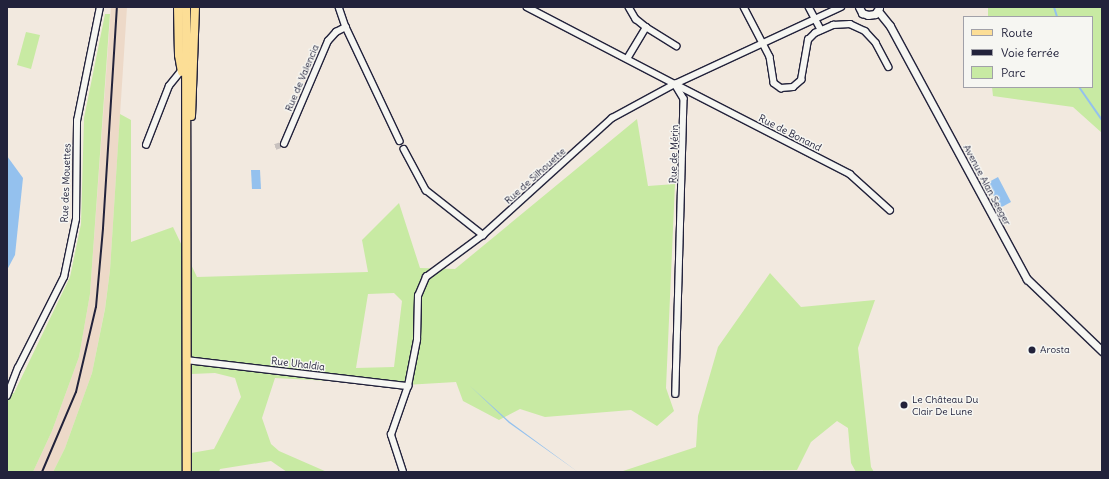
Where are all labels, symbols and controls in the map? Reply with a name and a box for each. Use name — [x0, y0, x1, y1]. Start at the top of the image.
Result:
legend — [963, 16, 1093, 88]
text: Route — [1001, 25, 1033, 40]
street label: Rue de Valencia — [283, 43, 321, 113]
text: Voie ferrée — [1001, 45, 1059, 60]
text: Parc — [1001, 65, 1026, 80]
street label: Rue de Bonand — [757, 112, 823, 154]
street label: Rue de Mérin — [667, 124, 681, 184]
street label: Rue des Mouettes — [59, 143, 73, 223]
street label: Avenue Alan Seeger — [961, 143, 1013, 227]
street label: Rue de Silhouette — [502, 145, 568, 207]
place label: Arosta — [1040, 344, 1070, 356]
marker: Arosta — [1027, 345, 1037, 355]
street label: Rue Uhaldia — [270, 355, 326, 373]
place label: Le Château Du Clair De Lune — [912, 393, 978, 416]
marker: Le Château Du Clair De Lune — [899, 400, 909, 410]

